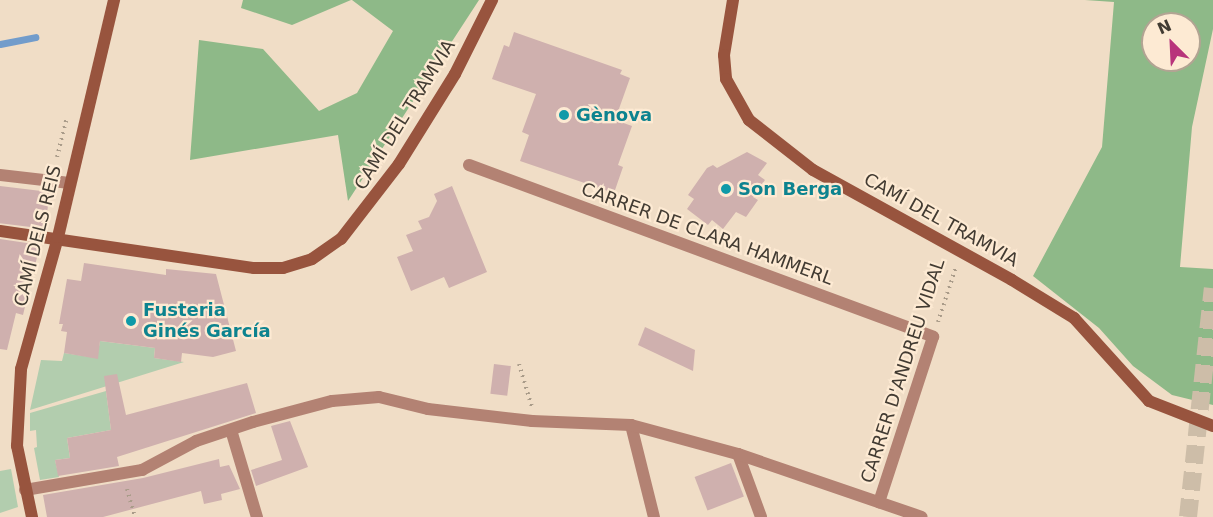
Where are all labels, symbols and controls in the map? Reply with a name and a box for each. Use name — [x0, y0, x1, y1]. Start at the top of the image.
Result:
north arrow — [1141, 12, 1201, 72]
text: N — [1154, 16, 1174, 38]
street label: CAMÍ DEL TRAMVIA — [350, 36, 460, 194]
place label: Gènova — [576, 104, 652, 126]
marker: Gènova — [557, 108, 571, 122]
street label: CAMÍ DELS REIS — [10, 163, 66, 309]
street label: CAMÍ DEL TRAMVIA — [860, 169, 1022, 271]
street label: CARRER DE CLARA HAMMERL — [578, 178, 836, 290]
place label: Son Berga — [738, 178, 842, 200]
marker: Son Berga — [719, 182, 733, 196]
street label: CARRER D'ANDREU VIDAL — [857, 256, 949, 486]
place label: Fusteria Ginés García — [143, 300, 271, 342]
marker: Fusteria Ginés García — [124, 314, 138, 328]

